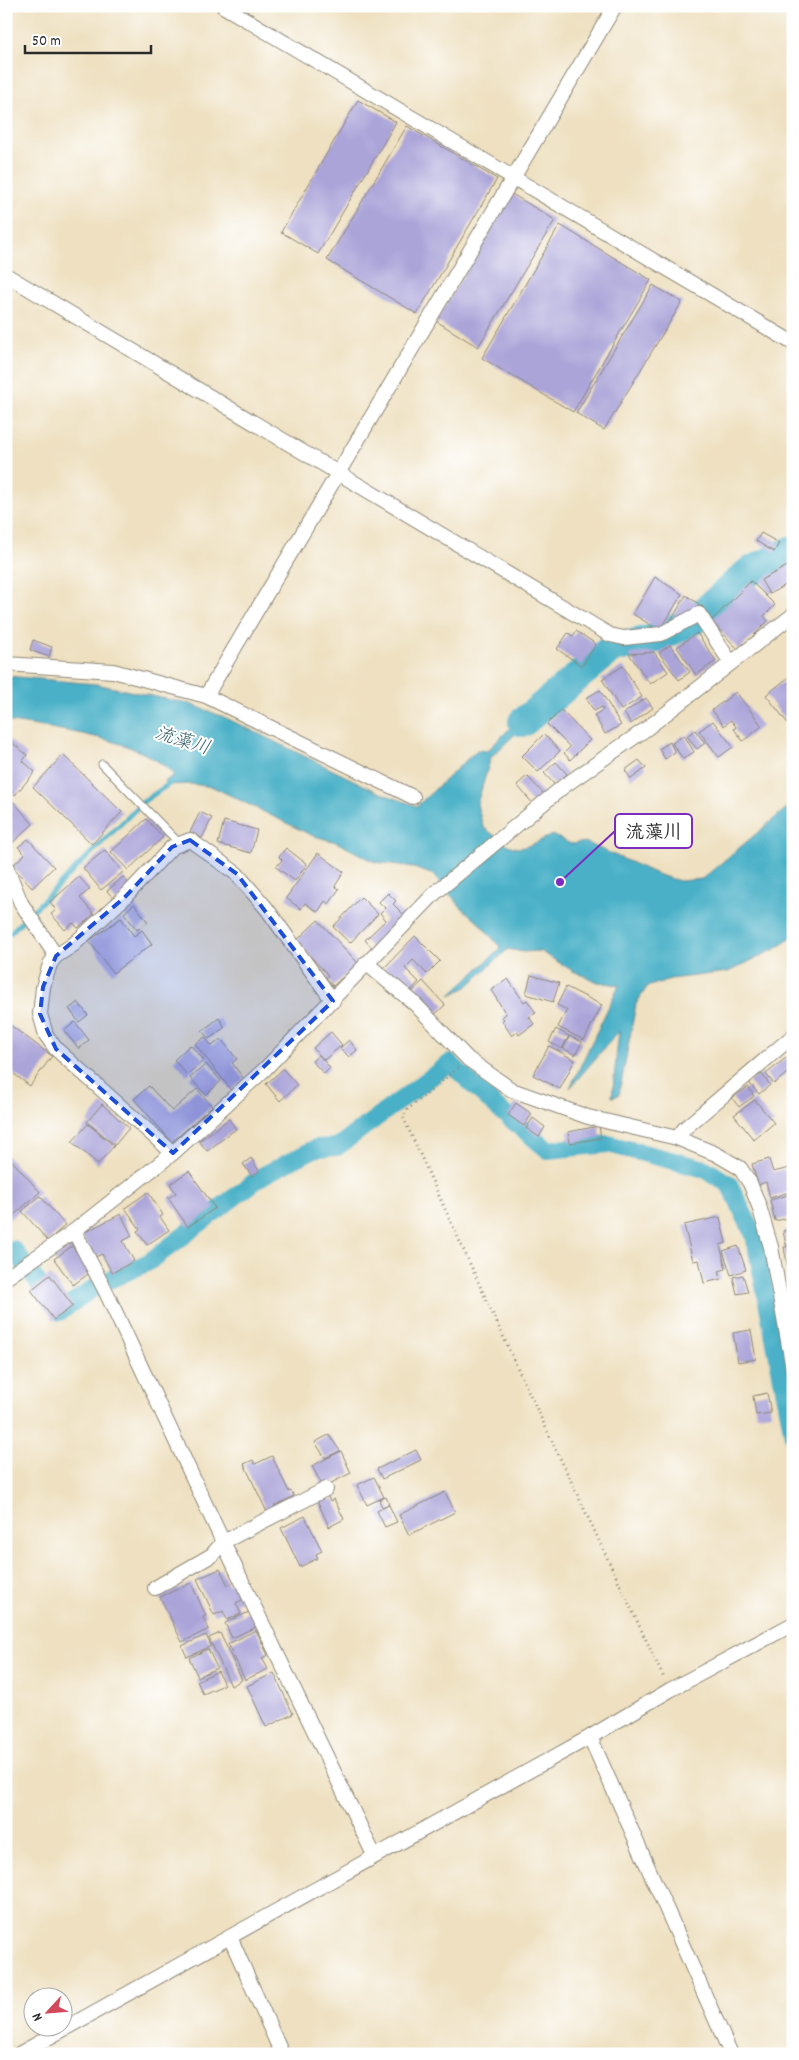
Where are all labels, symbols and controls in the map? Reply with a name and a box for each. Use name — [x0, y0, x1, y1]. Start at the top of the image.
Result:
scale bar — [25, 22, 151, 54]
text: 50 m — [32, 31, 61, 53]
water label: 流藻川 — [151, 721, 213, 764]
callout: 流藻川 — [615, 814, 692, 848]
text: 流藻川 — [625, 821, 683, 848]
north arrow — [22, 1988, 72, 2038]
text: N — [28, 2009, 49, 2024]

